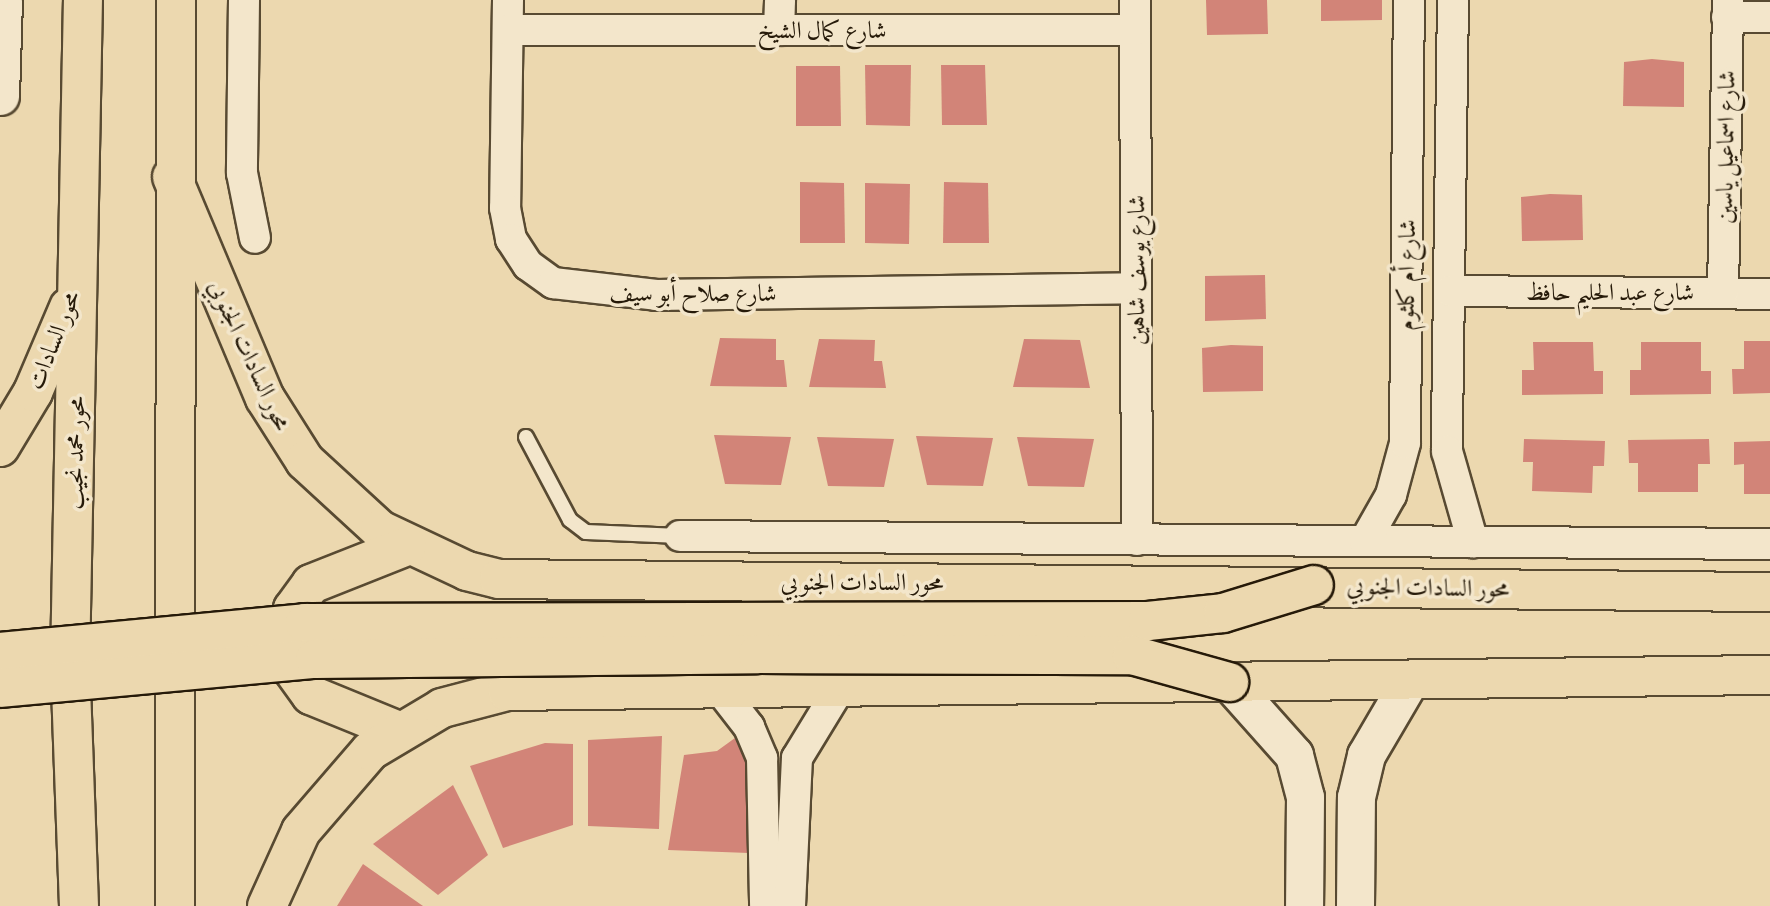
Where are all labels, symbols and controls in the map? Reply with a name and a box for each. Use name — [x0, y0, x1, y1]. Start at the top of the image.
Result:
street label: شارع كمال الشيخ — [757, 16, 887, 44]
street label: شارع اسماعيل ياسين — [1709, 70, 1741, 224]
street label: شارع يوسف شاهين — [1122, 195, 1150, 345]
street label: شارع أم كلثوم — [1391, 219, 1421, 331]
street label: محور السادات الجنوبي — [203, 275, 297, 435]
street label: شارع عبد الحليم حافظ — [1526, 278, 1694, 306]
street label: شارع صلاح أبو سيف — [609, 279, 777, 307]
street label: محور السادات — [20, 286, 86, 394]
street label: محور محمد نجيب — [60, 396, 90, 510]
street label: محور السادات الجنوبي — [781, 568, 943, 596]
street label: محور السادات الجنوبي — [1346, 571, 1510, 603]

